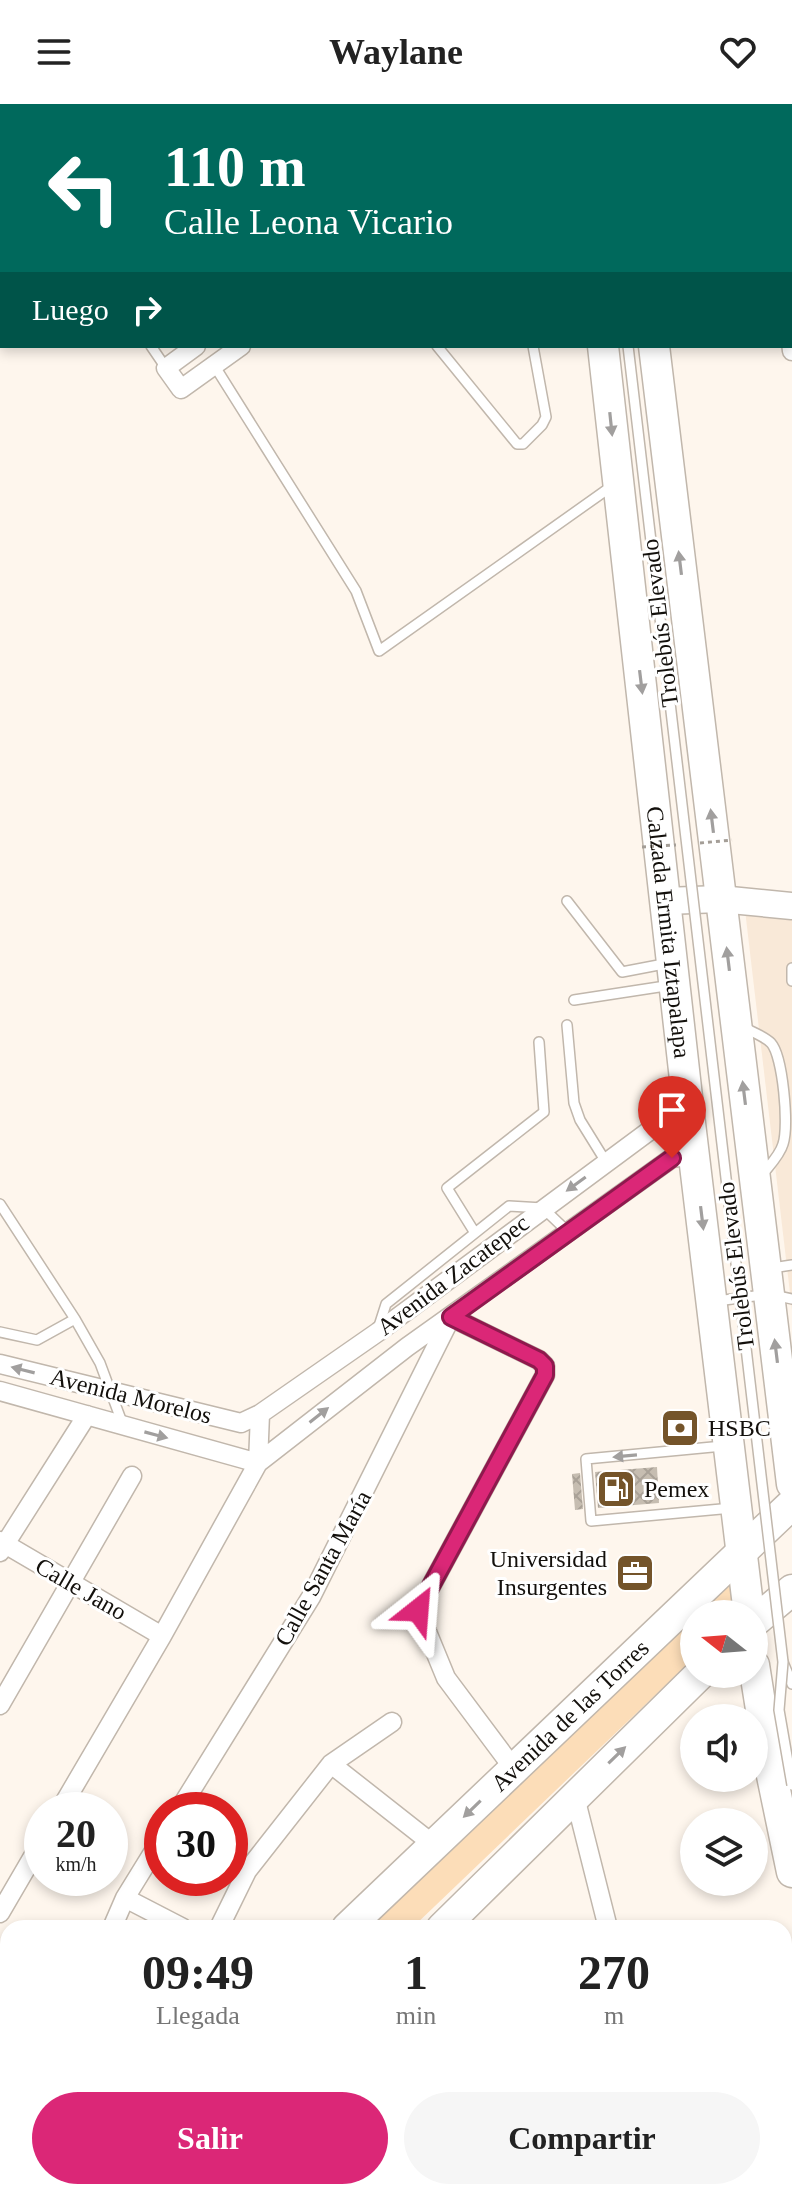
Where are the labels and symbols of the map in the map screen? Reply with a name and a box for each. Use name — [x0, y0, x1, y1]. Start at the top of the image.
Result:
one-way arrow — [604, 411, 617, 436]
street label: Trolebús Elevado — [637, 537, 683, 709]
one-way arrow — [674, 550, 687, 575]
one-way arrow — [634, 670, 647, 695]
street label: Calzada Ermita Iztapalapa — [642, 805, 696, 1060]
one-way arrow — [705, 808, 718, 833]
one-way arrow — [721, 946, 734, 971]
pin — [638, 1076, 706, 1158]
one-way arrow — [737, 1080, 750, 1105]
one-way arrow — [565, 1176, 587, 1192]
street label: Trolebús Elevado — [713, 1180, 759, 1352]
one-way arrow — [696, 1206, 709, 1231]
street label: Avenida Zacatepec — [372, 1210, 534, 1340]
one-way arrow — [769, 1338, 782, 1363]
one-way arrow — [10, 1363, 35, 1375]
street label: Avenida Morelos — [48, 1363, 214, 1429]
one-way arrow — [309, 1407, 329, 1423]
bank icon: HSBC — [659, 1407, 701, 1449]
place label: HSBC — [708, 1415, 771, 1441]
one-way arrow — [144, 1429, 169, 1441]
one-way arrow — [612, 1449, 637, 1462]
fuel station icon: Pemex — [595, 1468, 637, 1510]
place label: Pemex — [644, 1476, 709, 1502]
street label: Calle Santa María — [270, 1486, 377, 1650]
place label: Universidad Insurgentes — [490, 1546, 607, 1600]
office icon: Universidad Insurgentes — [614, 1552, 656, 1594]
street label: Calle Jano — [31, 1553, 131, 1625]
position arrow — [376, 1568, 460, 1652]
north arrow — [680, 1600, 768, 1688]
street label: Avenida de las Torres — [486, 1635, 654, 1796]
one-way arrow — [607, 1746, 626, 1765]
speed limit sign: 30 — [144, 1792, 248, 1896]
one-way arrow — [462, 1799, 481, 1817]

